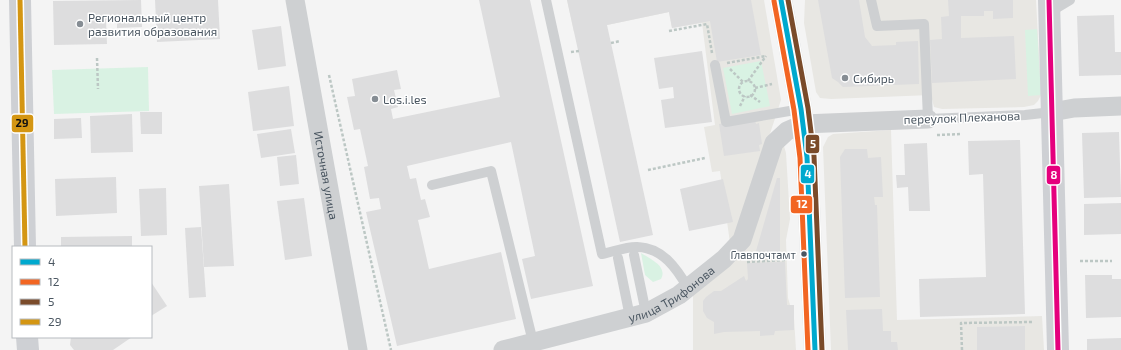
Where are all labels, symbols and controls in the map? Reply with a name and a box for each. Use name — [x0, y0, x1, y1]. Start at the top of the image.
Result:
place label: Региональный центр развития образования — [88, 10, 217, 38]
marker: Региональный центр развития образования — [75, 19, 85, 29]
place label: Сибирь — [853, 71, 894, 85]
marker: Сибирь — [840, 73, 850, 83]
place label: Los.i.les — [383, 92, 427, 106]
marker: Los.i.les — [370, 94, 380, 104]
street label: переулок Плеханова — [903, 108, 1021, 127]
line badge: 29 — [11, 114, 34, 133]
text: 29 — [16, 116, 28, 129]
street label: Источная улица — [312, 130, 341, 221]
line badge: 5 — [805, 134, 820, 154]
text: 5 — [810, 137, 816, 150]
line badge: 4 — [800, 164, 815, 184]
line badge: 8 — [1046, 165, 1061, 185]
text: 4 — [804, 167, 812, 180]
text: 8 — [1051, 168, 1058, 181]
line badge: 12 — [790, 195, 813, 214]
text: 12 — [796, 197, 808, 210]
legend — [12, 246, 152, 338]
place label: Главпочтамт — [731, 248, 797, 261]
marker: Главпочтамт — [799, 249, 809, 259]
text: 4 — [48, 254, 55, 268]
street label: улица Трифонова — [627, 263, 717, 325]
text: 12 — [48, 274, 60, 288]
text: 5 — [48, 294, 54, 308]
text: 29 — [48, 314, 62, 328]

